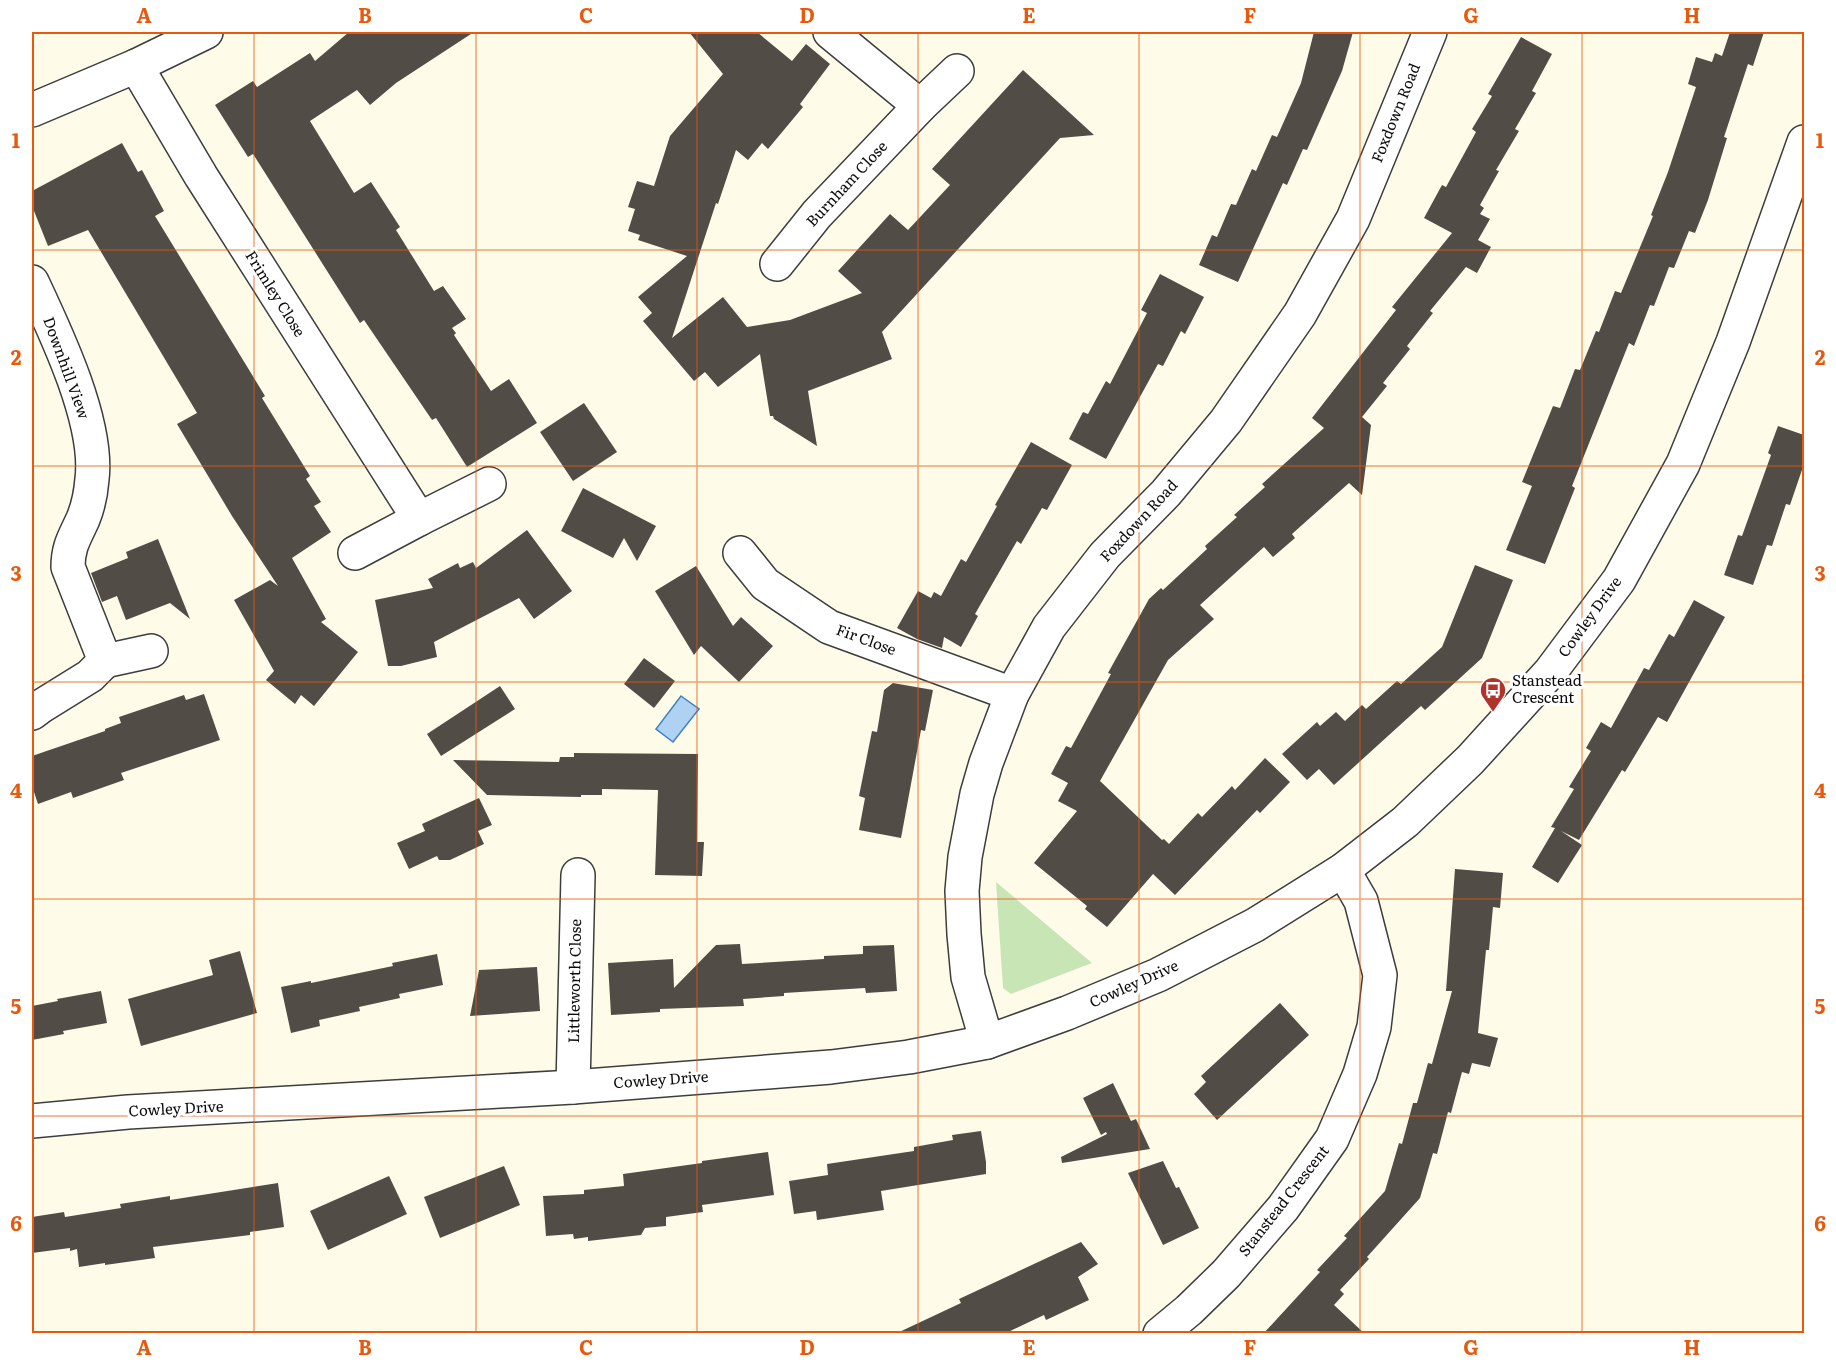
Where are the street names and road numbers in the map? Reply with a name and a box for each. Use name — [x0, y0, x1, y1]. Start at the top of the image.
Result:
street label: Foxdown Road — [1364, 59, 1425, 166]
street label: Burnham Close — [800, 135, 892, 231]
street label: Frimley Close — [241, 246, 312, 341]
street label: Downhill View — [38, 313, 97, 422]
street label: Foxdown Road — [1094, 474, 1182, 566]
street label: Cowley Drive — [1551, 571, 1626, 661]
street label: Fir Close — [833, 617, 900, 660]
street label: Littleworth Close — [561, 918, 586, 1043]
street label: Cowley Drive — [1085, 953, 1182, 1012]
street label: Cowley Drive — [613, 1064, 709, 1093]
street label: Cowley Drive — [128, 1094, 224, 1121]
street label: Stanstead Crescent — [1232, 1140, 1334, 1261]

